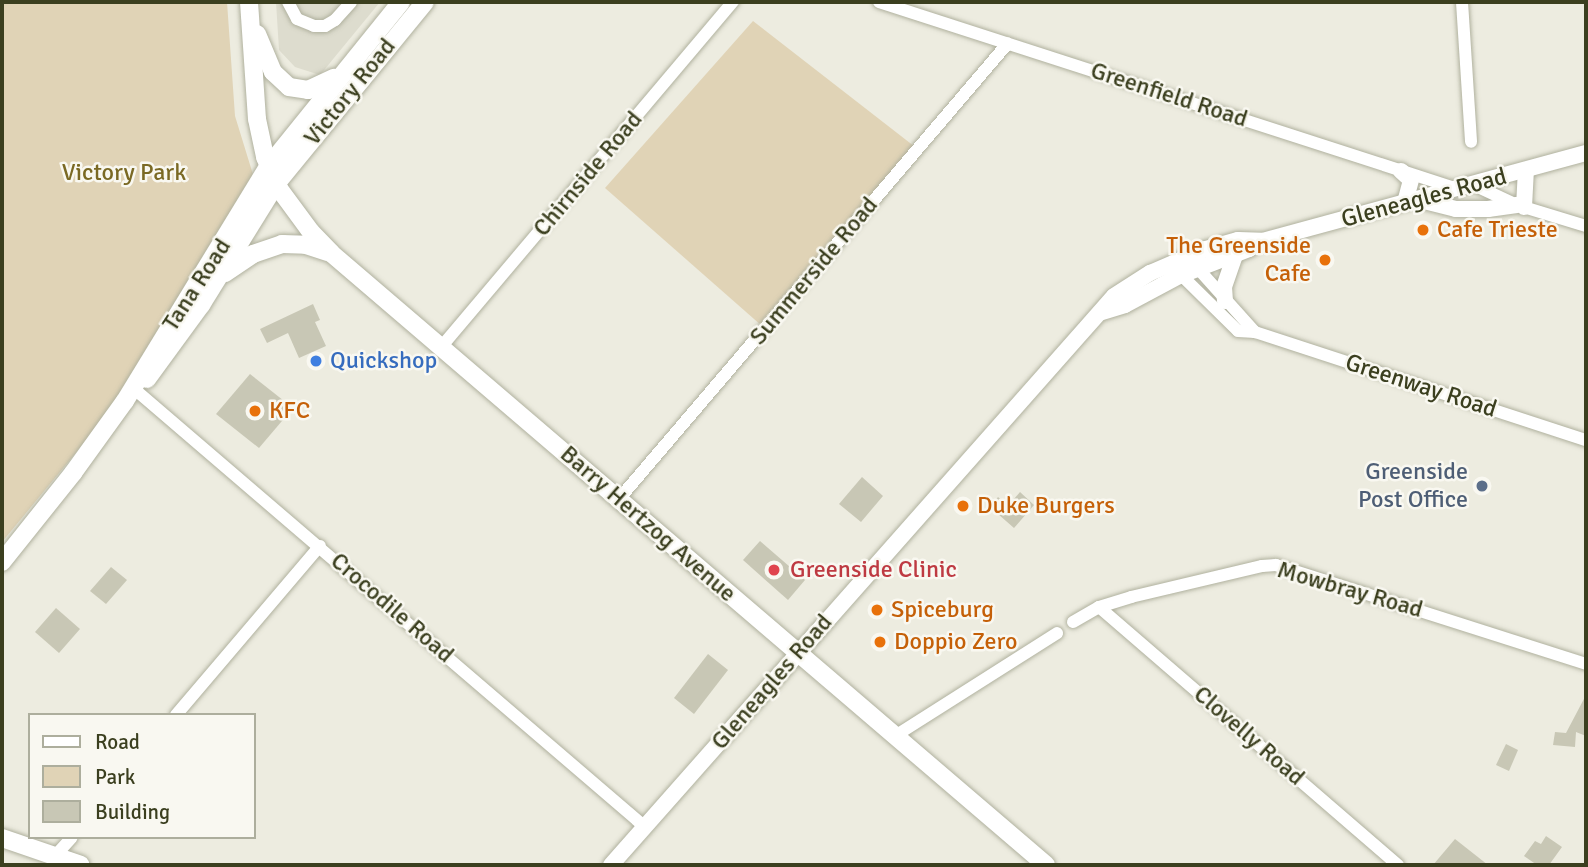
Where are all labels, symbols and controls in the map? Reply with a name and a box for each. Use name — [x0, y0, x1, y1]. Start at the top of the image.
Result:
street label: Victory Road — [298, 33, 402, 151]
street label: Greenfield Road — [1087, 56, 1251, 134]
street label: Chirnside Road — [527, 106, 649, 242]
park label: Victory Park — [62, 159, 186, 187]
street label: Gleneagles Road — [1338, 162, 1510, 234]
street label: Summerside Road — [744, 191, 884, 351]
place label: Cafe Trieste — [1437, 216, 1558, 244]
marker: Cafe Trieste — [1415, 222, 1431, 238]
place label: The Greenside Cafe — [1166, 232, 1311, 288]
street label: Tana Road — [157, 233, 237, 337]
marker: The Greenside Cafe — [1317, 252, 1333, 268]
place label: Quickshop — [330, 347, 437, 375]
street label: Greenway Road — [1342, 348, 1500, 424]
marker: Quickshop — [308, 353, 324, 369]
place label: KFC — [269, 397, 310, 425]
marker: KFC — [247, 403, 263, 419]
street label: Barry Hertzog Avenue — [554, 440, 742, 608]
place label: Greenside Post Office — [1358, 458, 1468, 514]
marker: Greenside Post Office — [1474, 478, 1490, 494]
place label: Duke Burgers — [977, 492, 1115, 520]
marker: Duke Burgers — [955, 498, 971, 514]
street label: Crocodile Road — [325, 547, 459, 669]
street label: Mowbray Road — [1274, 555, 1426, 625]
place label: Greenside Clinic — [790, 556, 957, 584]
marker: Greenside Clinic — [764, 560, 784, 580]
place label: Spiceburg — [891, 596, 994, 624]
marker: Spiceburg — [869, 602, 885, 618]
street label: Gleneagles Road — [705, 608, 839, 756]
place label: Doppio Zero — [894, 628, 1017, 656]
marker: Doppio Zero — [872, 634, 888, 650]
street label: Clovelly Road — [1188, 680, 1310, 792]
legend — [28, 713, 256, 839]
text: Road — [95, 729, 140, 755]
text: Park — [95, 764, 135, 790]
text: Building — [95, 799, 170, 825]

